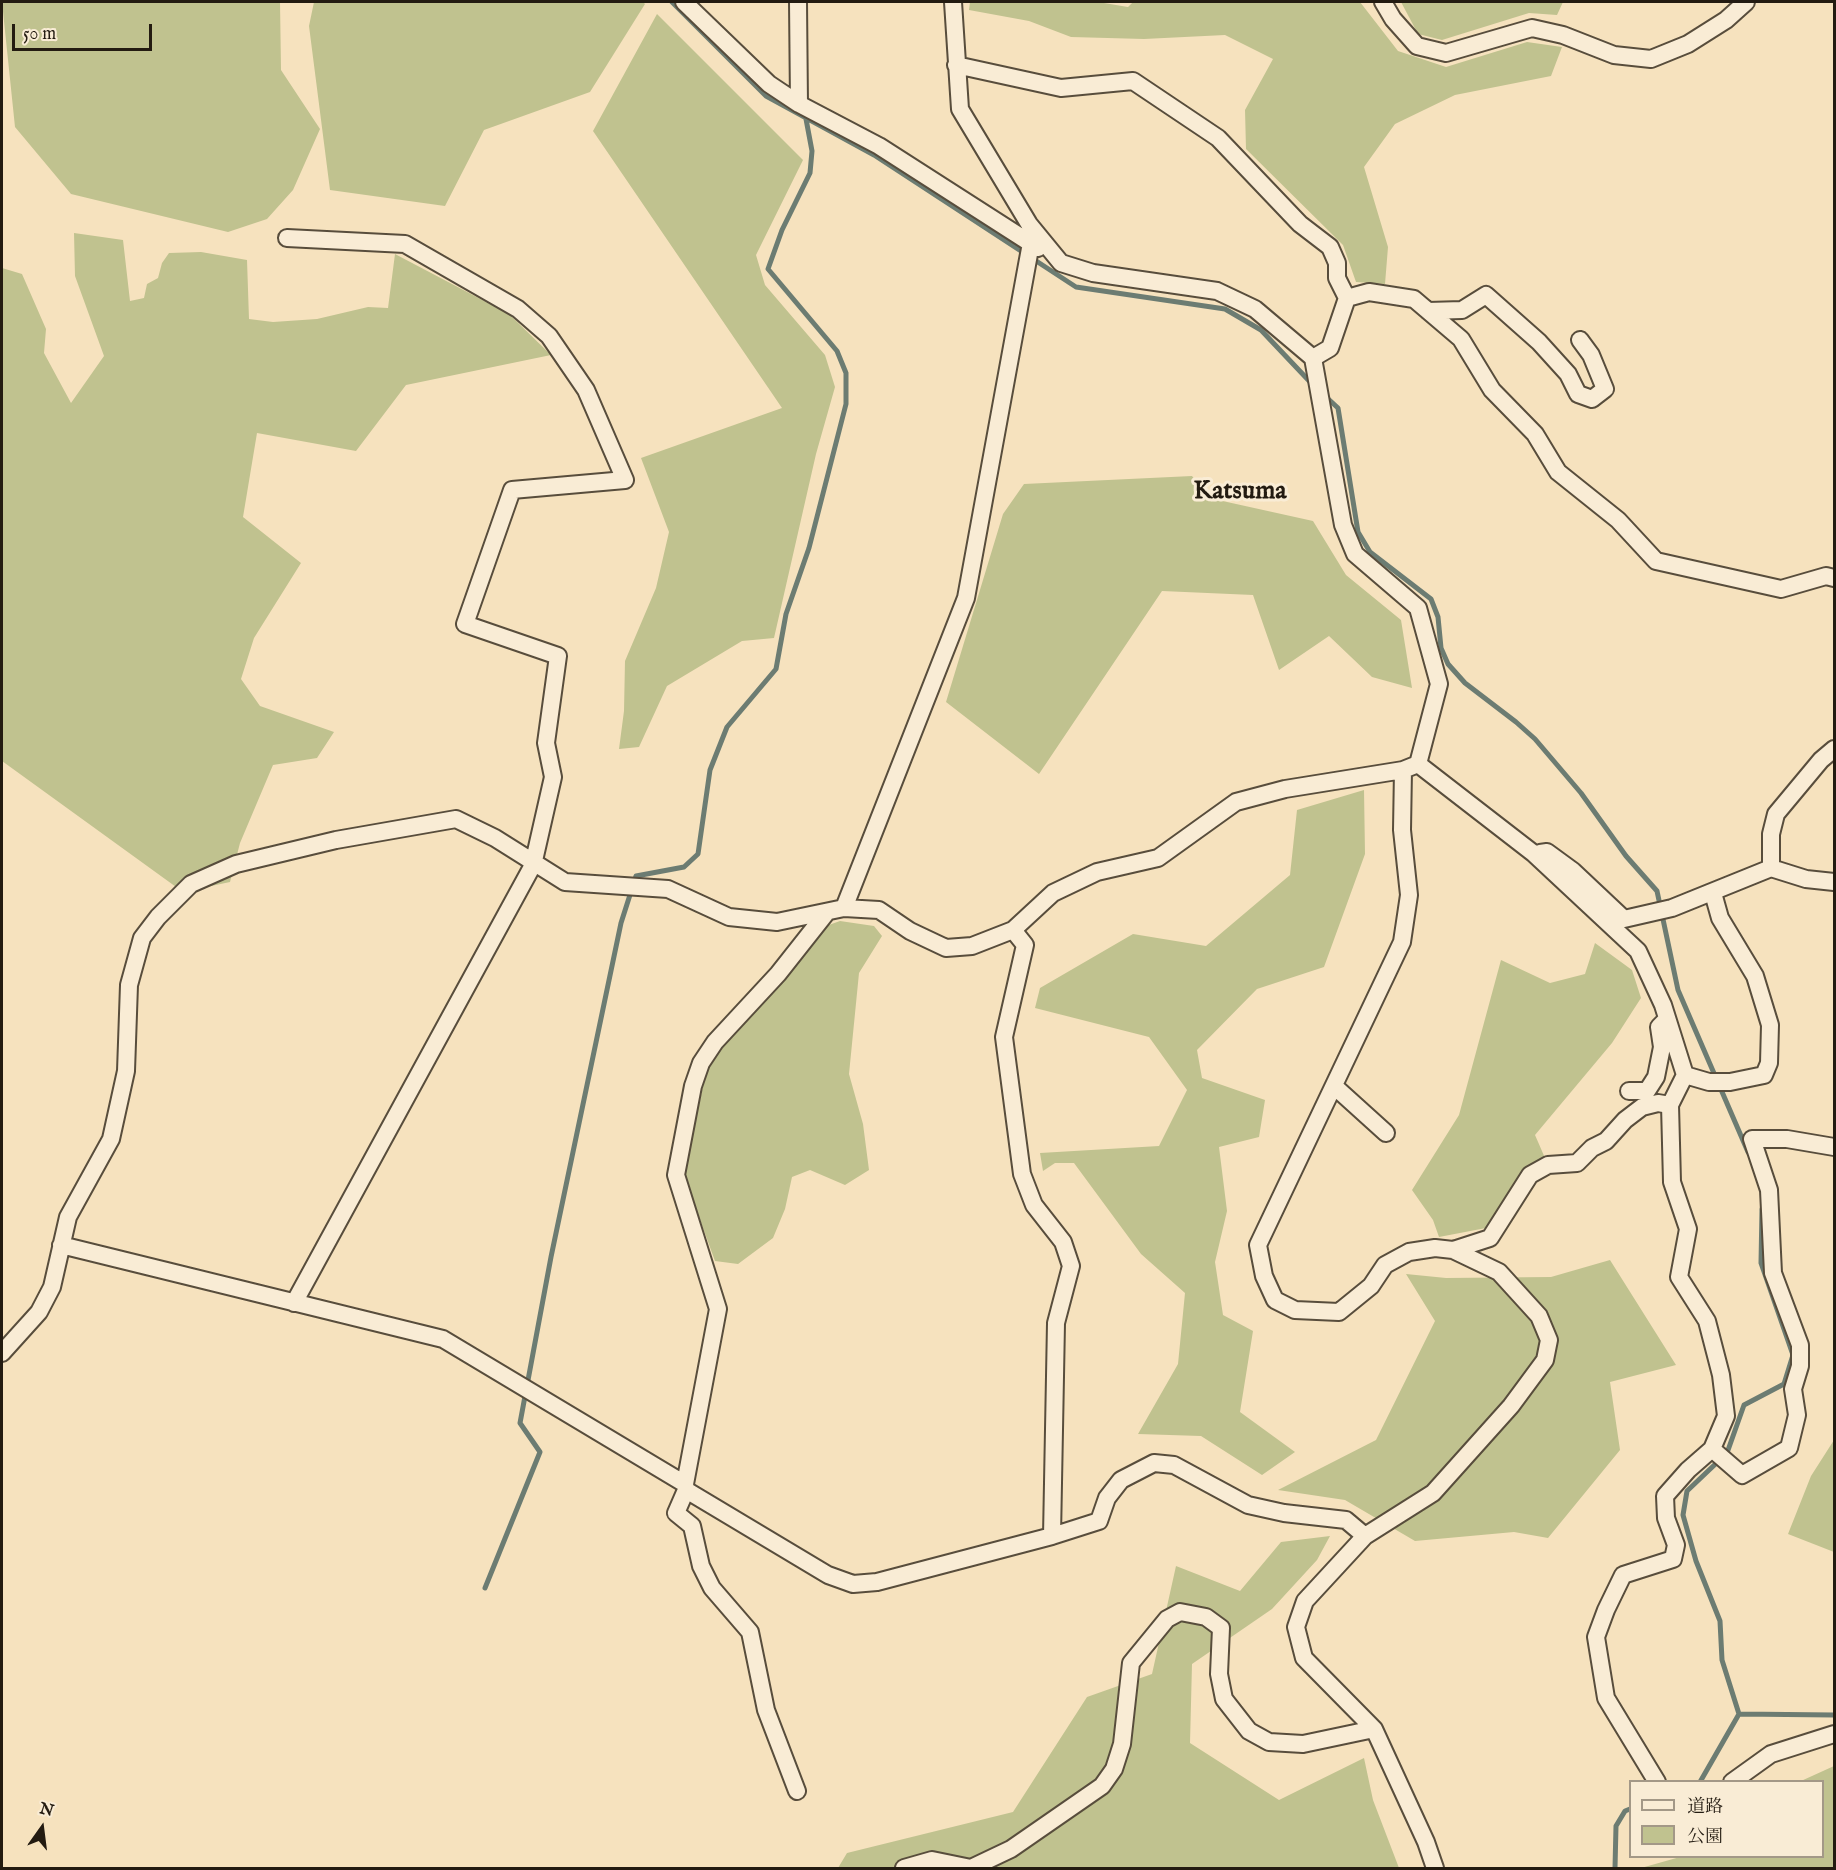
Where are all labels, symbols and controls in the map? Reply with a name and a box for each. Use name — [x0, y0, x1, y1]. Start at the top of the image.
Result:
scale bar — [15, 12, 154, 50]
text: 50 m — [23, 23, 56, 46]
district label: Katsuma — [1194, 477, 1286, 509]
legend — [1629, 1780, 1824, 1858]
text: 道路 — [1687, 1796, 1723, 1819]
north arrow — [12, 1798, 72, 1858]
text: N — [37, 1799, 55, 1822]
text: 公園 — [1687, 1826, 1723, 1849]

